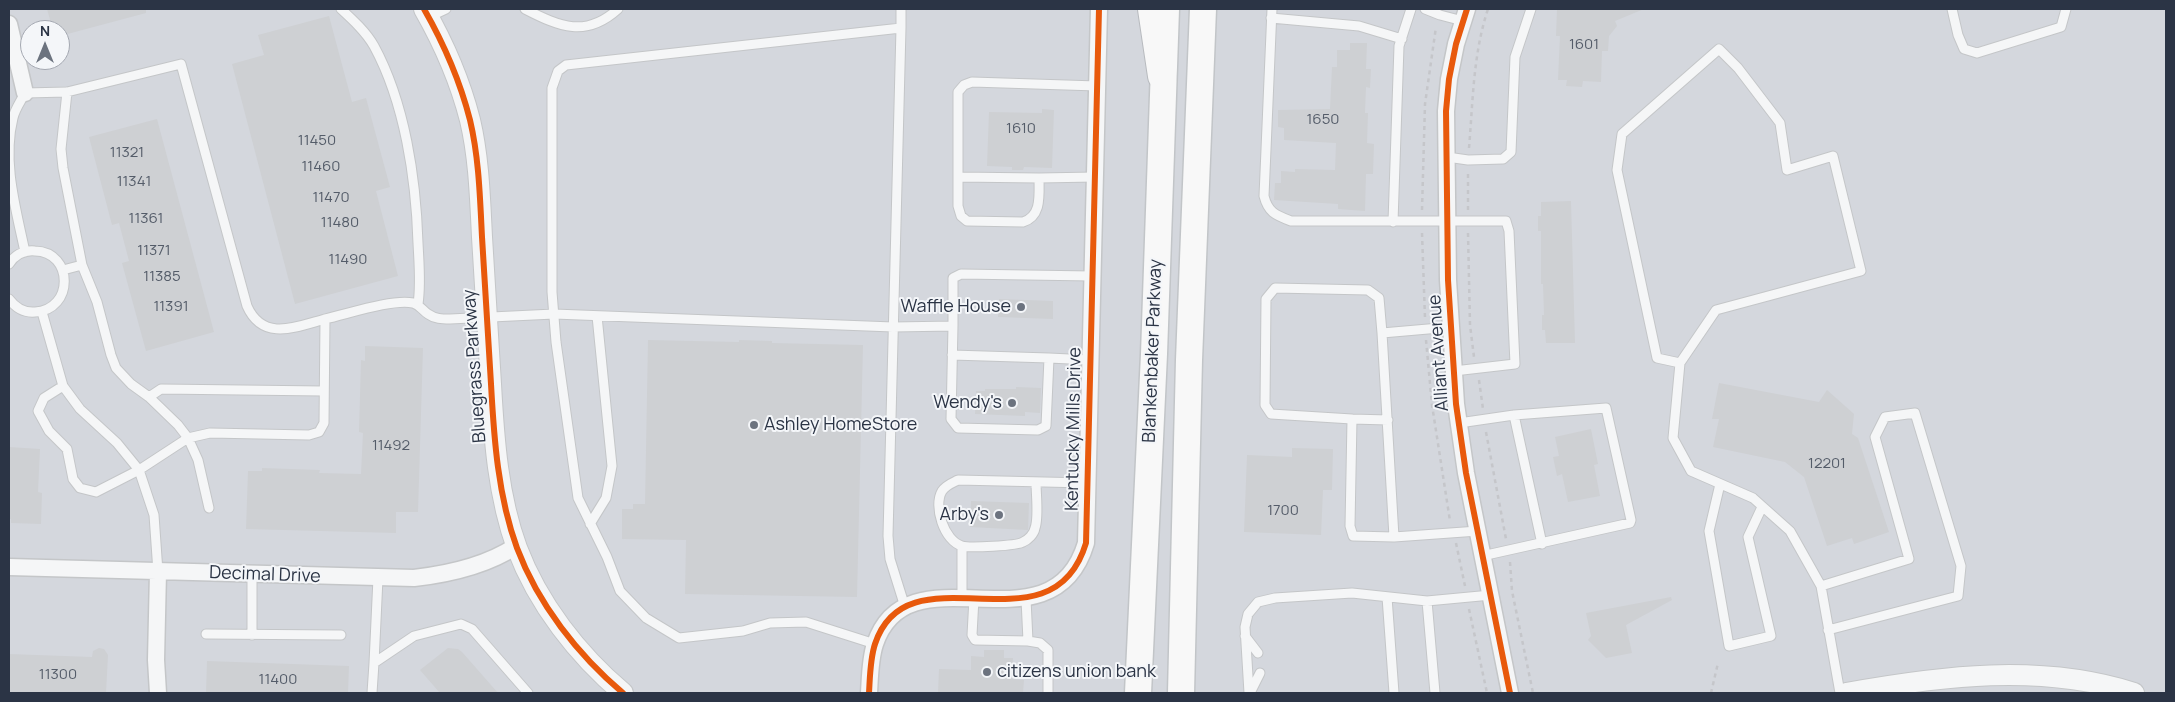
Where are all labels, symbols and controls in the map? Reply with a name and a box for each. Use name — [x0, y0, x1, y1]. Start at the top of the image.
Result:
north arrow — [20, 20, 70, 70]
text: N — [40, 21, 50, 40]
house number: 1601 — [1569, 36, 1599, 54]
house number: 1650 — [1307, 111, 1339, 129]
house number: 1610 — [1006, 120, 1036, 138]
house number: 11450 — [298, 132, 336, 150]
house number: 11321 — [110, 144, 144, 162]
house number: 11460 — [302, 158, 340, 176]
house number: 11341 — [117, 173, 151, 191]
house number: 11470 — [312, 189, 350, 207]
house number: 11361 — [129, 210, 163, 228]
house number: 11480 — [321, 214, 359, 232]
house number: 11371 — [137, 242, 171, 260]
house number: 11490 — [329, 251, 367, 269]
street label: Blankenbaker Parkway — [1139, 259, 1167, 443]
house number: 11385 — [143, 268, 181, 286]
street label: Bluegrass Parkway — [459, 289, 491, 443]
street label: Alliant Avenue — [1424, 294, 1454, 412]
place label: Waffle House — [900, 296, 1011, 318]
house number: 11391 — [153, 298, 189, 316]
marker: Waffle House — [1015, 301, 1027, 313]
street label: Kentucky Mills Drive — [1062, 347, 1086, 511]
place label: Wendy's — [933, 392, 1002, 414]
marker: Wendy's — [1006, 397, 1018, 409]
place label: Ashley HomeStore — [764, 414, 917, 436]
marker: Ashley HomeStore — [748, 419, 760, 431]
house number: 11492 — [372, 437, 410, 455]
house number: 12201 — [1808, 455, 1846, 473]
house number: 1700 — [1267, 502, 1299, 520]
place label: Arby's — [940, 504, 989, 526]
marker: Arby's — [993, 509, 1005, 521]
street label: Decimal Drive — [209, 562, 321, 588]
place label: citizens union bank — [997, 661, 1156, 683]
house number: 11300 — [39, 666, 77, 684]
marker: citizens union bank — [981, 666, 993, 678]
house number: 11400 — [259, 671, 297, 689]

